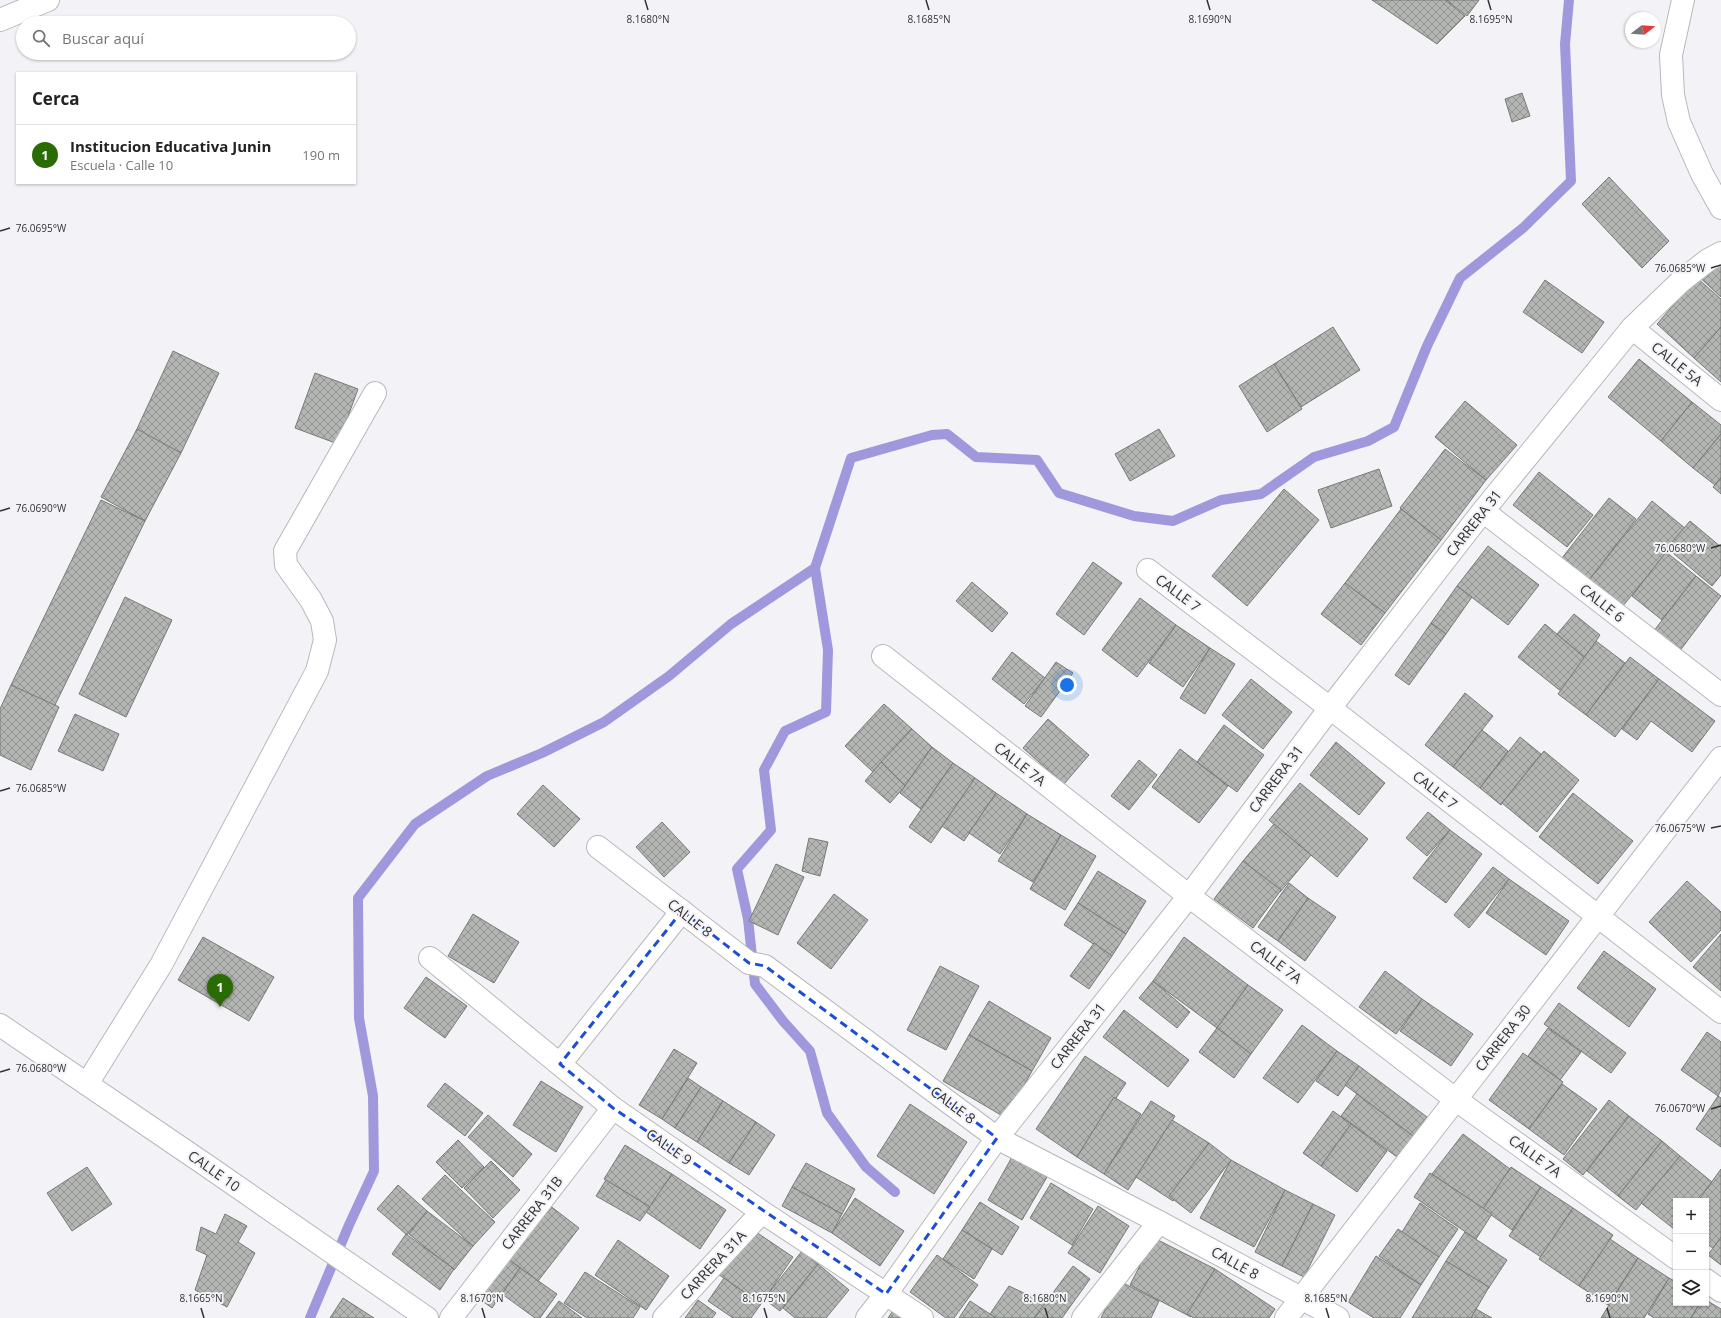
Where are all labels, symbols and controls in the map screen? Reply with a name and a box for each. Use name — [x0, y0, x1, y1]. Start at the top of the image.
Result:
text: 8.1680°N — [626, 12, 670, 26]
text: 8.1685°N — [907, 12, 951, 26]
text: 8.1690°N — [1188, 12, 1232, 26]
text: 8.1695°N — [1469, 12, 1513, 26]
north arrow — [1625, 12, 1661, 48]
search box — [16, 16, 356, 60]
icon: search — [30, 27, 52, 49]
text: Buscar aquí — [62, 28, 144, 48]
text: Cerca — [32, 87, 80, 110]
text: Institucion Educativa Junin — [70, 136, 271, 156]
text: 1 — [41, 146, 49, 164]
text: 190 m — [302, 146, 340, 164]
text: Escuela · Calle 10 — [70, 156, 173, 174]
text: 76.0695°W — [16, 221, 67, 235]
text: 76.0685°W — [1655, 261, 1706, 275]
street label: CALLE 5A — [1648, 337, 1707, 390]
street label: CARRERA 31 — [1442, 485, 1506, 560]
text: 76.0690°W — [16, 501, 67, 515]
text: 76.0680°W — [1655, 541, 1706, 555]
street label: CALLE 7 — [1152, 569, 1205, 616]
street label: CALLE 6 — [1576, 579, 1629, 626]
your location — [1057, 675, 1077, 695]
street label: CALLE 7A — [991, 737, 1050, 790]
street label: CARRERA 31 — [1244, 741, 1307, 816]
street label: CALLE 7 — [1409, 766, 1462, 813]
text: 76.0685°W — [16, 781, 67, 795]
text: 76.0675°W — [1655, 821, 1706, 835]
street label: CALLE 8 — [664, 894, 717, 941]
street label: CALLE 7A — [1246, 936, 1306, 987]
pin: 1 — [207, 974, 233, 1007]
street label: CARRERA 31 — [1046, 998, 1110, 1073]
street label: CARRERA 30 — [1471, 1000, 1535, 1075]
text: 76.0680°W — [16, 1061, 67, 1075]
street label: CALLE 8 — [927, 1081, 980, 1128]
text: 76.0670°W — [1655, 1101, 1706, 1115]
street label: CALLE 9 — [643, 1124, 696, 1169]
street label: CALLE 7A — [1505, 1130, 1565, 1181]
street label: CALLE 10 — [184, 1146, 244, 1195]
street label: CARRERA 31B — [497, 1172, 566, 1254]
map controls — [1673, 1198, 1709, 1306]
button: + — [1673, 1198, 1709, 1234]
street label: CARRERA 31A — [675, 1226, 750, 1304]
button: − — [1673, 1234, 1709, 1270]
street label: CALLE 8 — [1208, 1242, 1262, 1283]
button: layers — [1673, 1270, 1709, 1306]
text: 8.1665°N — [179, 1291, 223, 1305]
text: 8.1670°N — [460, 1291, 504, 1305]
text: 8.1675°N — [742, 1291, 786, 1305]
text: 8.1680°N — [1023, 1291, 1067, 1305]
text: 8.1685°N — [1304, 1291, 1348, 1305]
text: 8.1690°N — [1585, 1291, 1629, 1305]

